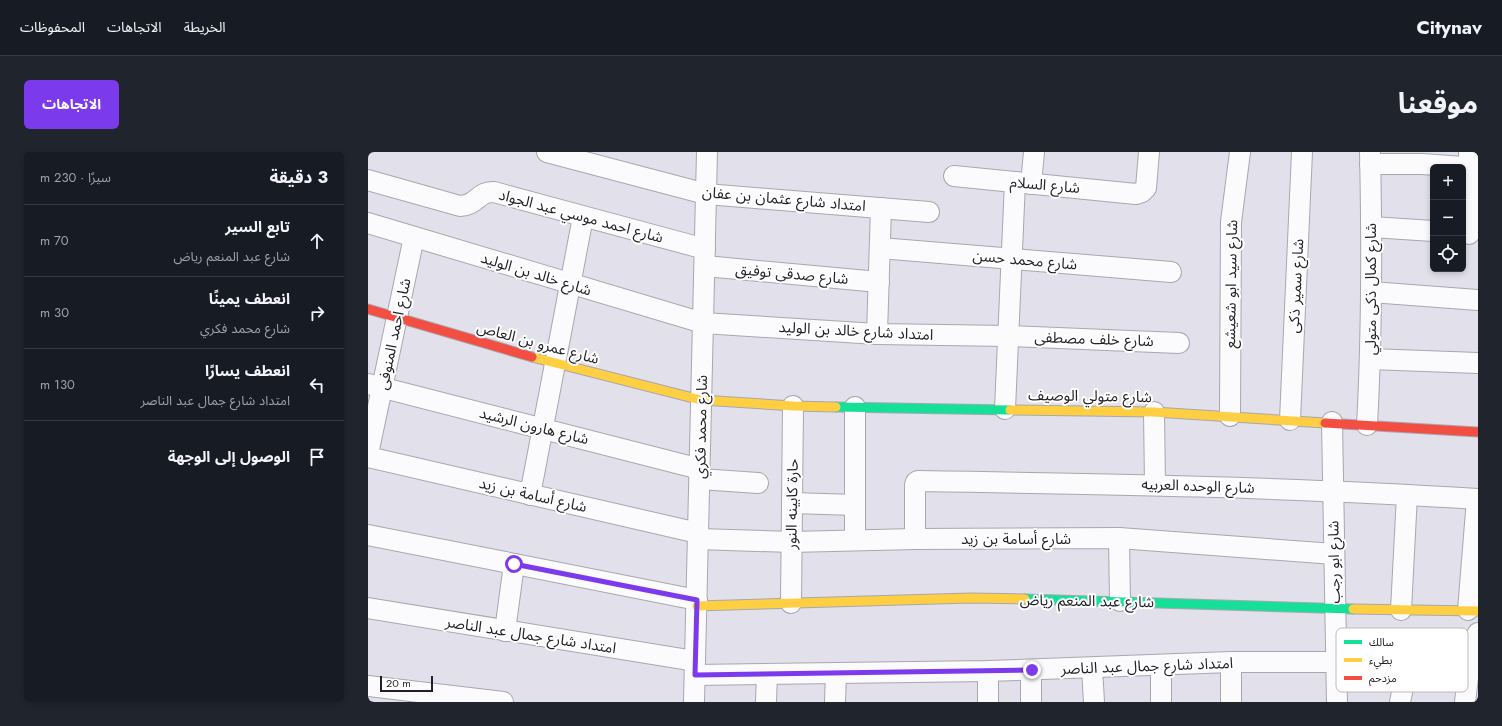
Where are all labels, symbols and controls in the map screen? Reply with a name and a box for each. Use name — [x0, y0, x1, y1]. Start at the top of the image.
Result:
text: Citynav — [1416, 14, 1482, 41]
text: المحفوظات — [20, 17, 85, 37]
text: الاتجاهات — [107, 17, 162, 37]
text: الخريطة — [184, 17, 226, 37]
button: الاتجاهات — [24, 80, 119, 129]
text: موقعنا — [1398, 83, 1478, 124]
map controls — [1430, 164, 1466, 272]
button: + — [1430, 164, 1466, 200]
text: 3 دقيقة — [270, 165, 328, 189]
text: سيرًا · 230 m — [40, 168, 111, 187]
street label: شارع السلام — [1009, 171, 1081, 200]
street label: امتداد شارع عثمان بن عفان — [701, 181, 867, 218]
street label: شارع احمد موسي عبد الجواد — [496, 183, 666, 250]
button: − — [1430, 200, 1466, 236]
text: تابع السير — [225, 216, 290, 238]
street label: شارع سيد ابو شعيشع — [1219, 219, 1244, 349]
street label: شارع كمال ذكى متولي — [1360, 223, 1383, 355]
icon: ahead — [306, 230, 328, 252]
text: 70 m — [40, 231, 69, 250]
button: locate — [1430, 236, 1466, 272]
street label: شارع سمير ذكى — [1283, 238, 1310, 334]
street label: شارع محمد حسن — [972, 244, 1078, 277]
text: شارع عبد المنعم رياض — [173, 247, 290, 266]
street label: شارع خالد بن الوليد — [478, 247, 594, 302]
street label: شارع صدقى توفيق — [734, 258, 850, 291]
street label: شارع احمد المنوفى — [371, 276, 418, 392]
text: انعطف يمينًا — [209, 288, 290, 310]
icon: right — [306, 302, 328, 324]
text: 30 m — [40, 303, 69, 322]
street label: شارع عمرو بن العاص — [474, 316, 602, 371]
street label: امتداد شارع خالد بن الوليد — [778, 316, 934, 347]
text: شارع محمد فكري — [200, 319, 290, 338]
street label: شارع خلف مصطفى — [1034, 326, 1154, 353]
text: انعطف يسارًا — [205, 360, 290, 382]
icon: left — [306, 374, 328, 396]
text: 130 m — [40, 375, 75, 394]
street label: شارع محمد فكري — [689, 375, 714, 479]
street label: شارع متولي الوصيف — [1028, 384, 1152, 409]
text: امتداد شارع جمال عبد الناصر — [141, 391, 290, 410]
street label: شارع هارون الرشيد — [477, 402, 591, 451]
text: الوصول إلى الوجهة — [168, 446, 290, 468]
icon: arrive — [306, 446, 328, 468]
street label: حارة كابينه النور — [780, 458, 804, 551]
street label: شارع أسامة بن زيد — [477, 472, 589, 519]
street label: شارع الوحده العربيه — [1141, 473, 1255, 500]
street label: شارع ابو رجب — [1322, 520, 1347, 604]
street label: شارع أسامة بن زيد — [961, 528, 1071, 551]
route start — [505, 555, 523, 573]
street label: شارع عبد المنعم رياض — [1020, 589, 1155, 614]
street label: امتداد شارع جمال عبد الناصر — [443, 610, 618, 660]
legend — [1336, 628, 1468, 692]
text: سالك — [1369, 634, 1394, 650]
street label: امتداد شارع جمال عبد الناصر — [1059, 652, 1234, 681]
text: بطيء — [1369, 652, 1392, 670]
route end — [1023, 661, 1041, 679]
text: مزدحم — [1369, 670, 1397, 687]
scale bar — [380, 674, 433, 693]
text: 20 m — [386, 675, 411, 691]

